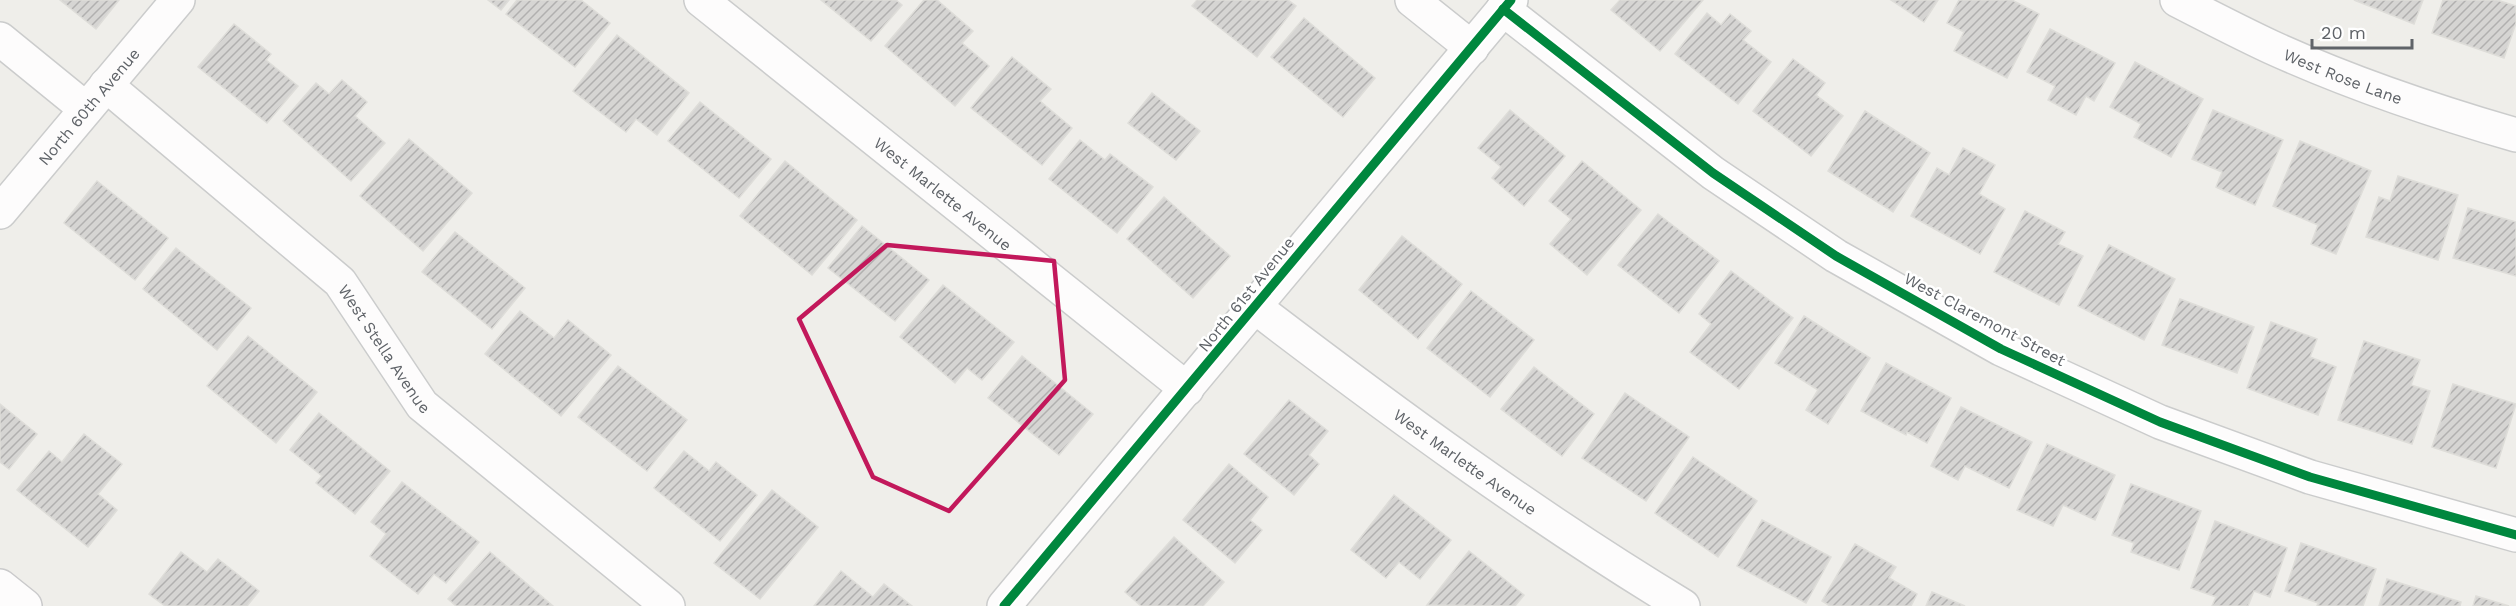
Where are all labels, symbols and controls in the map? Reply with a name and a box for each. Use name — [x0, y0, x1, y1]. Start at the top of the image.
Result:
scale bar — [2312, 12, 2412, 50]
text: 20 m — [2321, 22, 2366, 43]
street label: North 60th Avenue — [35, 44, 144, 169]
street label: West Rose Lane — [2281, 45, 2405, 108]
street label: West Marlette Avenue — [870, 133, 1015, 255]
street label: North 61st Avenue — [1194, 233, 1298, 355]
street label: West Claremont Street — [1901, 269, 2069, 370]
street label: West Stella Avenue — [334, 281, 434, 418]
street label: West Marlette Avenue — [1390, 405, 1540, 519]

